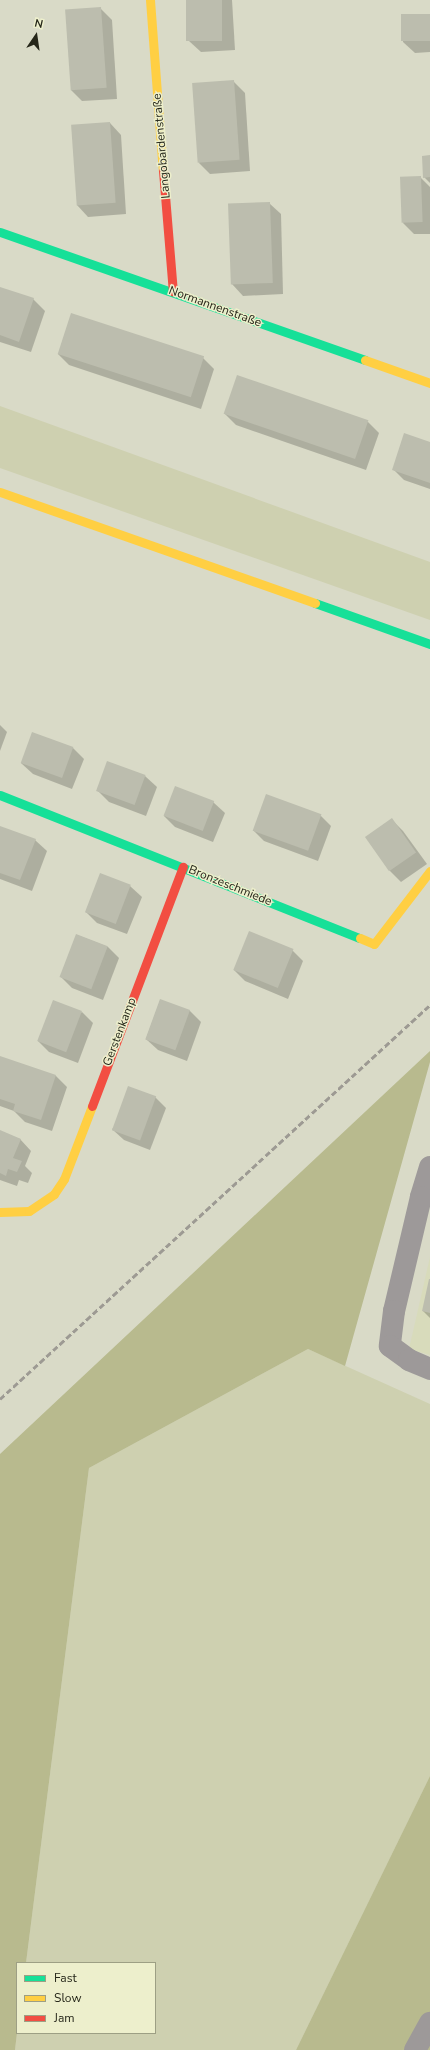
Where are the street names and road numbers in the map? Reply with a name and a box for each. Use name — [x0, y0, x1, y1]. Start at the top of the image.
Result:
street label: Langobardenstraße — [150, 93, 174, 199]
street label: Normannenstraße — [167, 284, 263, 330]
street label: Bronzeschmiede — [186, 863, 274, 909]
street label: Gerstenkamp — [100, 996, 140, 1068]

